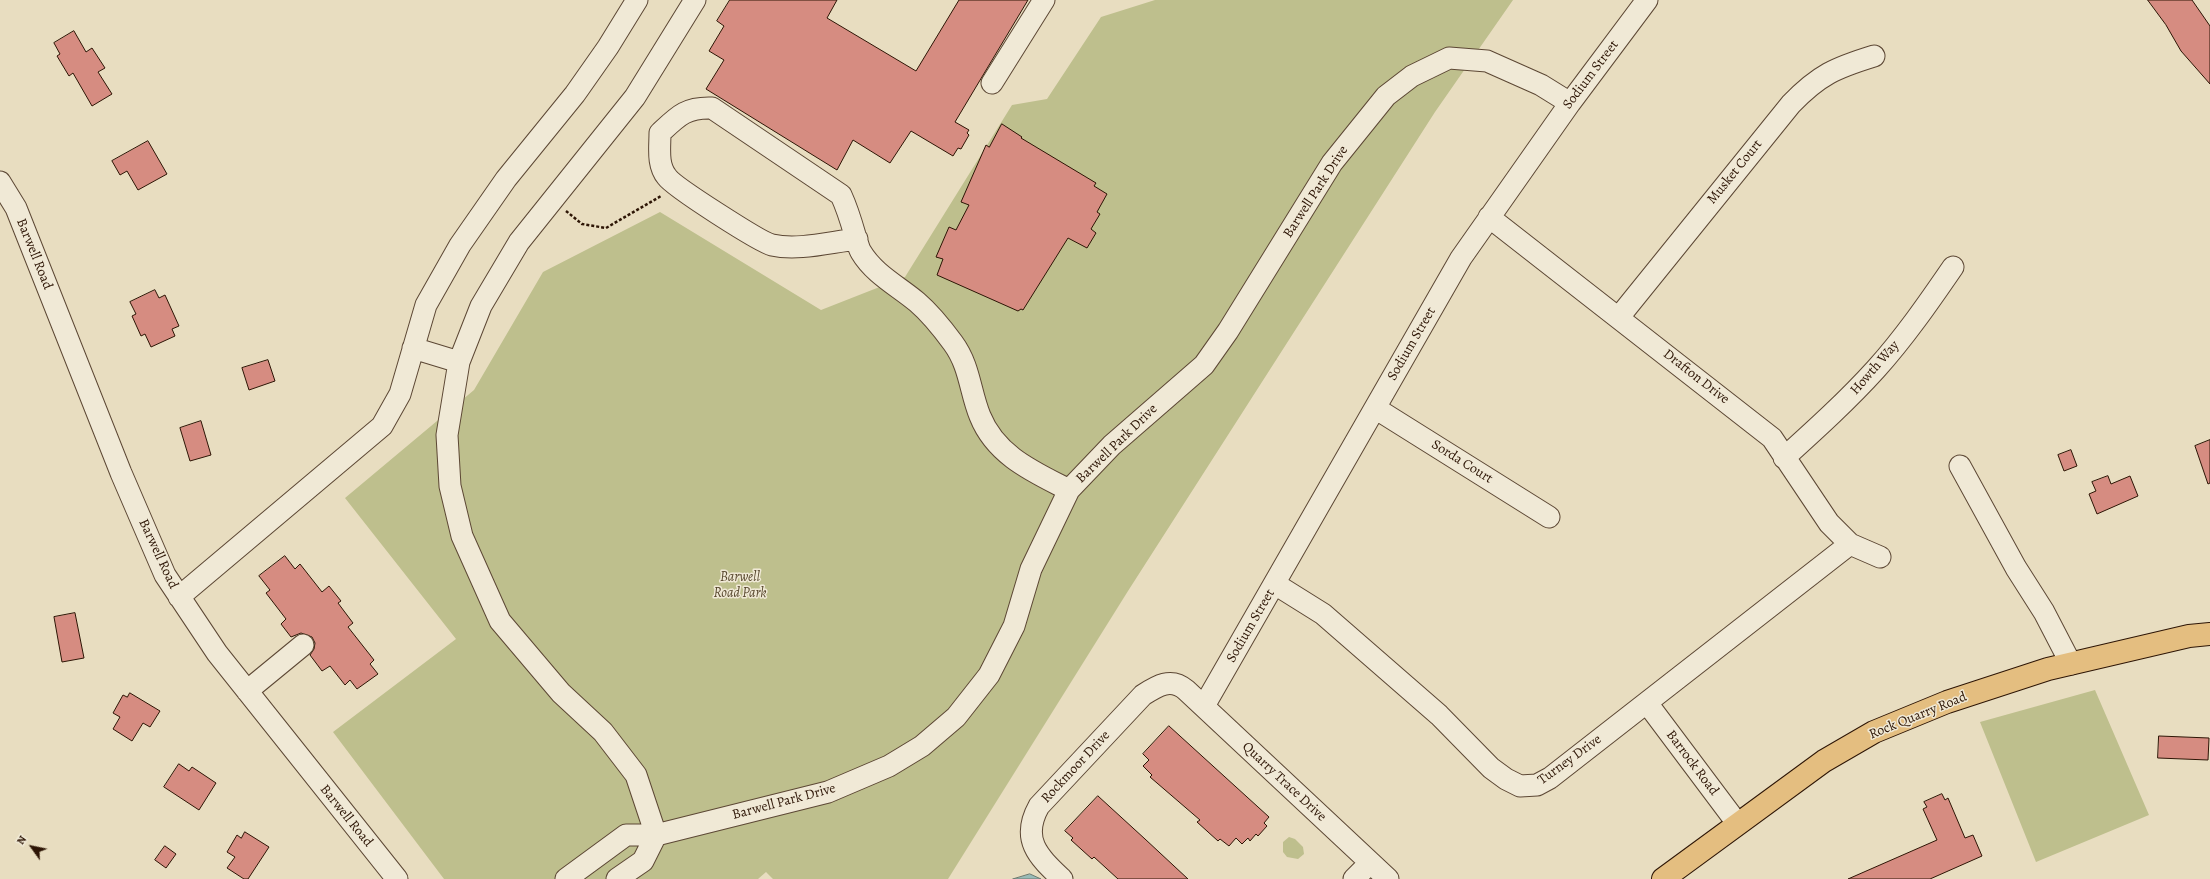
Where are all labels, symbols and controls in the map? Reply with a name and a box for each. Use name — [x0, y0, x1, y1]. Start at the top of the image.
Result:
street label: Sodium Street — [1560, 37, 1622, 113]
street label: Musket Court — [1704, 136, 1766, 208]
street label: Barwell Park Drive — [1280, 143, 1352, 241]
street label: Barwell Road — [12, 216, 56, 292]
street label: Sodium Street — [1384, 304, 1440, 384]
street label: Howth Way — [1847, 338, 1903, 398]
street label: Drafton Drive — [1659, 346, 1733, 408]
street label: Barwell Park Drive — [1073, 401, 1161, 487]
street label: Sorda Court — [1428, 437, 1496, 487]
street label: Barwell Road — [135, 516, 181, 592]
park label: Barwell Road Park — [713, 570, 767, 602]
street label: Sodium Street — [1223, 586, 1279, 666]
street label: Rock Quarry Road — [1867, 689, 1969, 743]
street label: Rockmoor Drive — [1038, 727, 1114, 807]
street label: Barrock Road — [1662, 727, 1722, 799]
street label: Turney Drive — [1535, 731, 1605, 789]
street label: Quarry Trace Drive — [1238, 739, 1330, 825]
street label: Barwell Park Drive — [730, 780, 838, 824]
street label: Barwell Road — [316, 782, 376, 850]
north arrow — [12, 827, 52, 867]
text: N — [13, 833, 30, 848]

